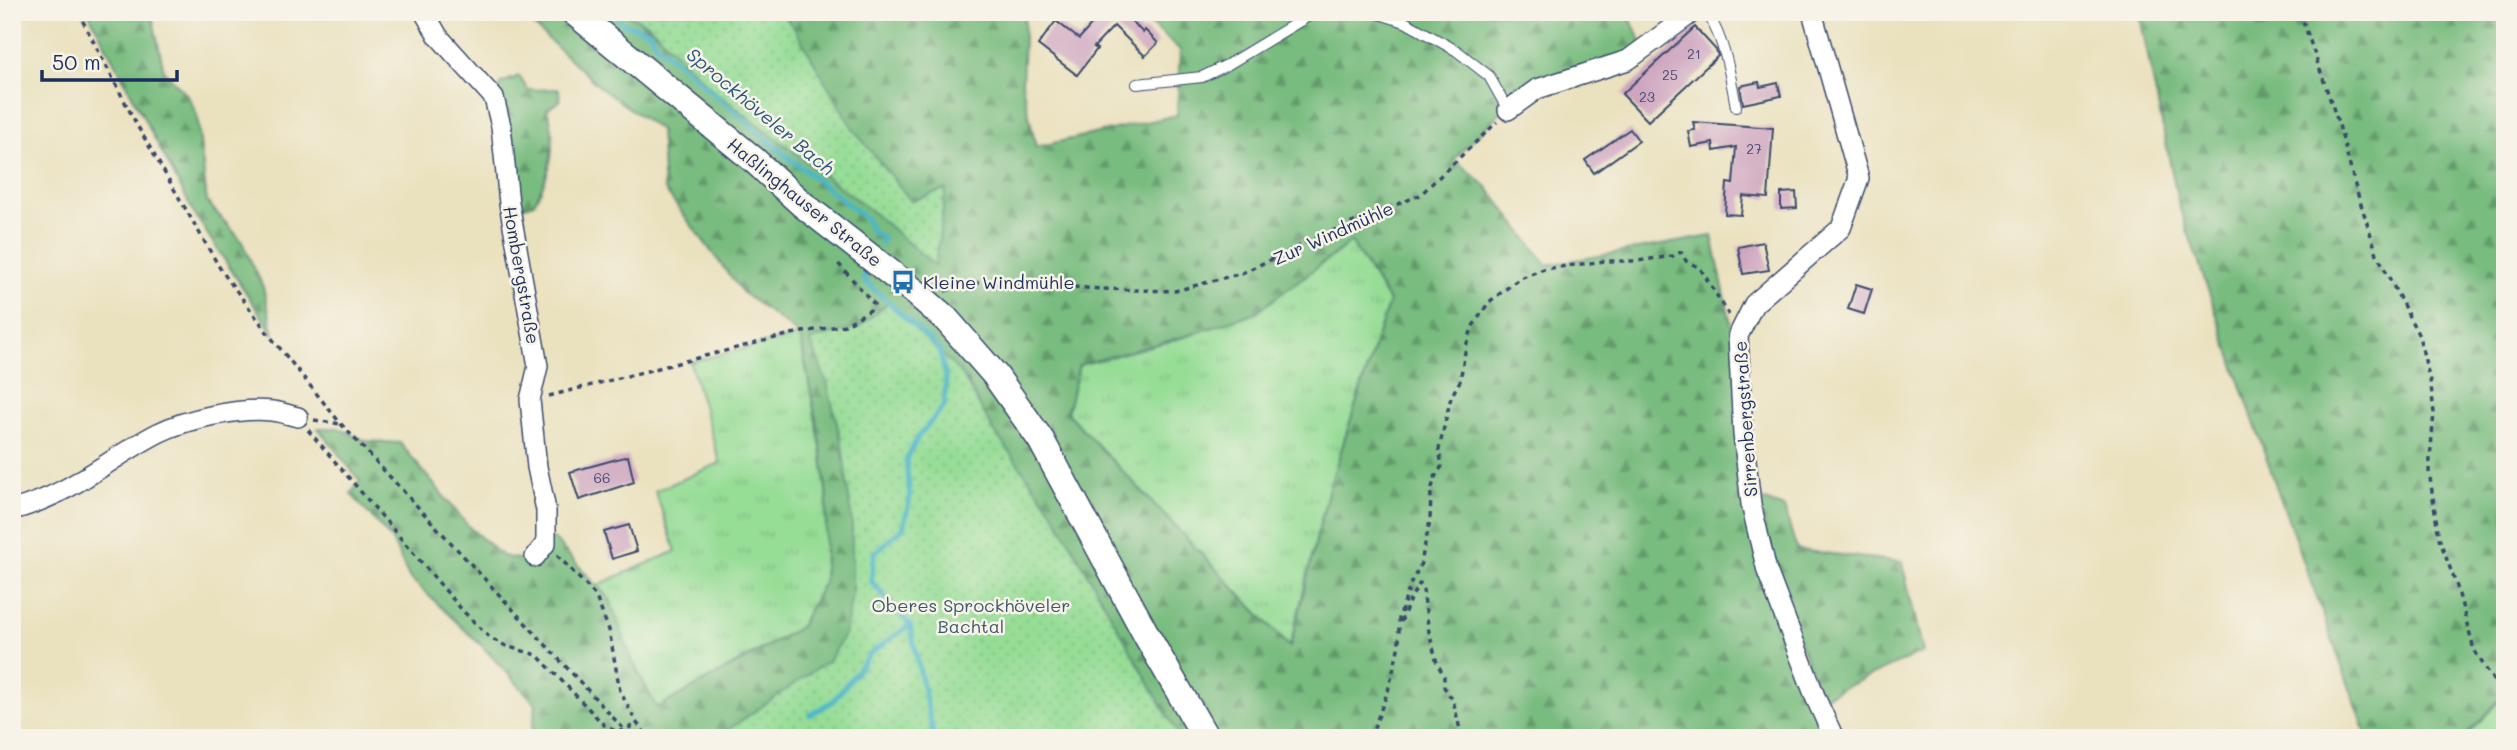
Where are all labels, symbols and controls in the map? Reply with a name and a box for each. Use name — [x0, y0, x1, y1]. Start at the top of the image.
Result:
scale bar — [42, 38, 177, 82]
water label: Sprockhöveler Bach — [682, 42, 840, 180]
house number: 21 — [1687, 44, 1701, 63]
text: 50 m — [52, 48, 101, 75]
house number: 25 — [1662, 65, 1678, 84]
house number: 23 — [1639, 87, 1655, 106]
street label: Haßlinghauser Straße — [723, 132, 887, 272]
house number: 27 — [1746, 139, 1762, 158]
street label: Zur Windmühle — [1269, 196, 1397, 270]
street label: Hombergstraße — [498, 204, 546, 346]
bus stop icon: Kleine Windmühle — [889, 268, 917, 296]
place label: Kleine Windmühle — [923, 270, 1075, 294]
street label: Sirrenbergstraße — [1728, 340, 1762, 498]
house number: 66 — [594, 468, 610, 487]
park label: Oberes Sprockhöveler Bachtal — [872, 593, 1070, 638]

